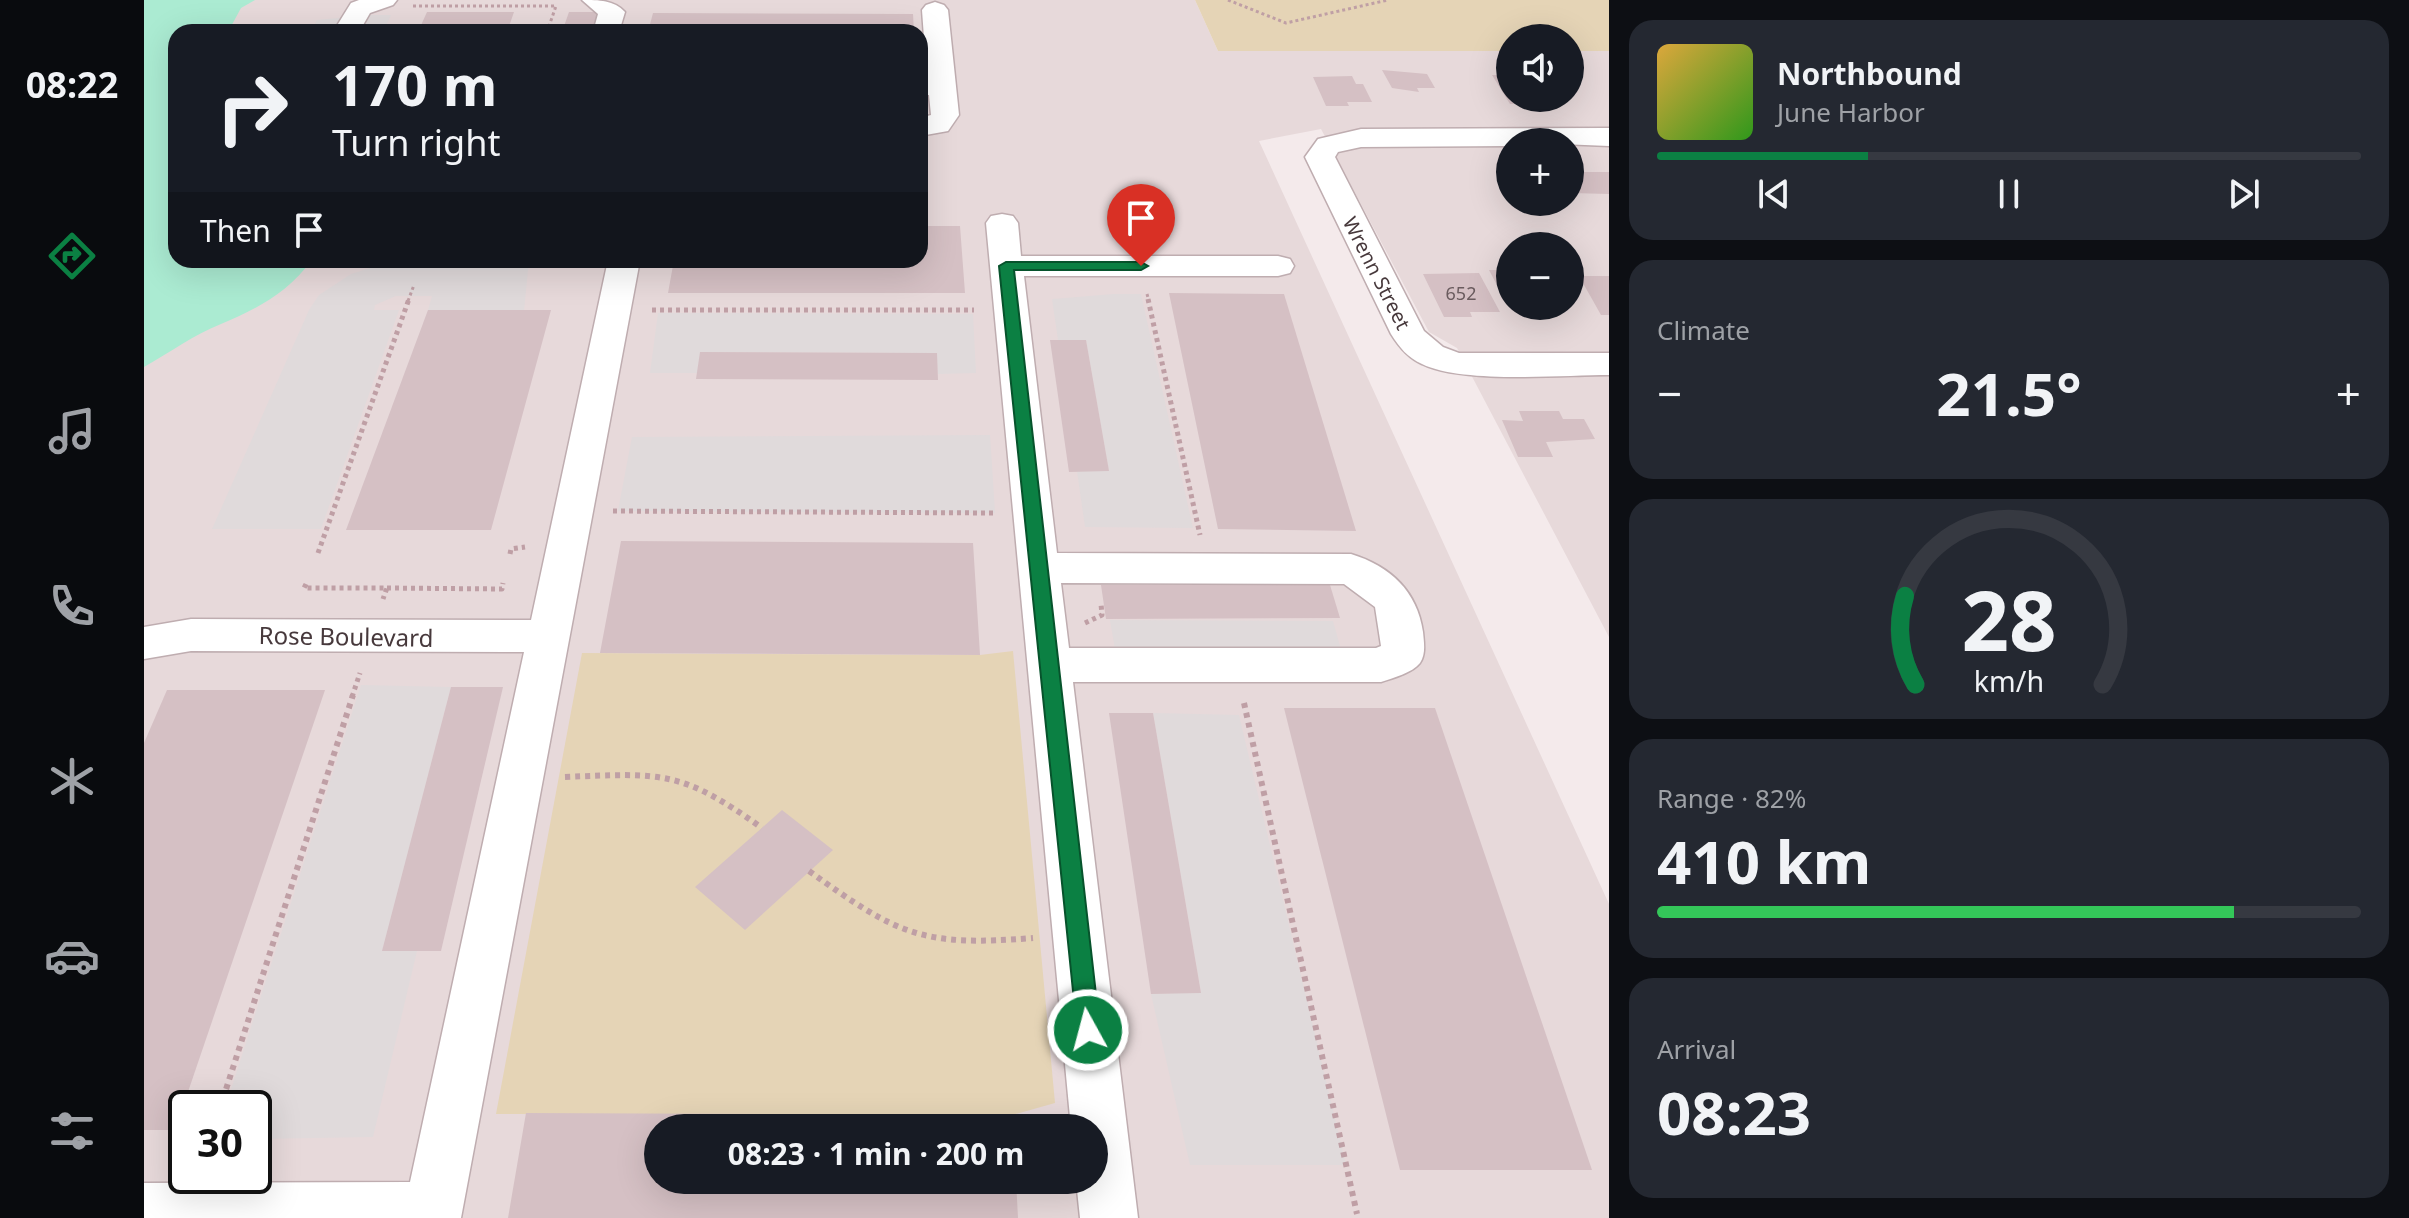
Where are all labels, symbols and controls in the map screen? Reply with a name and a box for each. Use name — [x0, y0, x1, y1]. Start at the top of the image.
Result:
map controls — [1496, 24, 1584, 320]
button: sound — [1496, 24, 1584, 112]
text: 170 m — [332, 46, 497, 122]
text: Northbound — [1777, 53, 1962, 94]
icon: right — [200, 56, 304, 160]
text: 08:22 — [26, 60, 118, 109]
text: June Harbor — [1777, 94, 1925, 130]
text: Turn right — [332, 118, 500, 167]
button: + — [1496, 128, 1584, 216]
icon: previous — [1752, 172, 1796, 216]
icon: pause — [1987, 172, 2031, 216]
icon: next — [2222, 172, 2266, 216]
pin — [1107, 184, 1175, 266]
icon: arrive — [1119, 196, 1163, 240]
icon: arrive — [287, 208, 331, 252]
text: Then — [200, 210, 271, 251]
street label: Wrenn Street — [1337, 212, 1417, 334]
icon: directions — [44, 228, 100, 284]
button: − — [1496, 232, 1584, 320]
house number: 652 — [1446, 281, 1476, 305]
text: Climate — [1657, 312, 1750, 348]
text: 21.5° — [1936, 352, 2082, 434]
text: − — [1657, 363, 1682, 423]
text: + — [2336, 363, 2361, 423]
icon: music — [44, 403, 100, 459]
text: 28 — [1961, 562, 2057, 675]
icon: phone — [44, 578, 100, 634]
street label: Rose Boulevard — [258, 618, 434, 654]
text: km/h — [1974, 661, 2044, 700]
icon: climate — [44, 753, 100, 809]
text: Range · 82% — [1657, 780, 1806, 816]
text: 410 km — [1657, 820, 1871, 902]
icon: car — [44, 928, 100, 984]
position arrow — [1046, 988, 1130, 1072]
text: Arrival — [1657, 1031, 1736, 1067]
text: 08:23 — [1657, 1071, 1811, 1153]
speed limit sign: 30 — [168, 1090, 272, 1194]
icon: filters — [44, 1103, 100, 1159]
text: 08:23 · 1 min · 200 m — [728, 1133, 1024, 1174]

